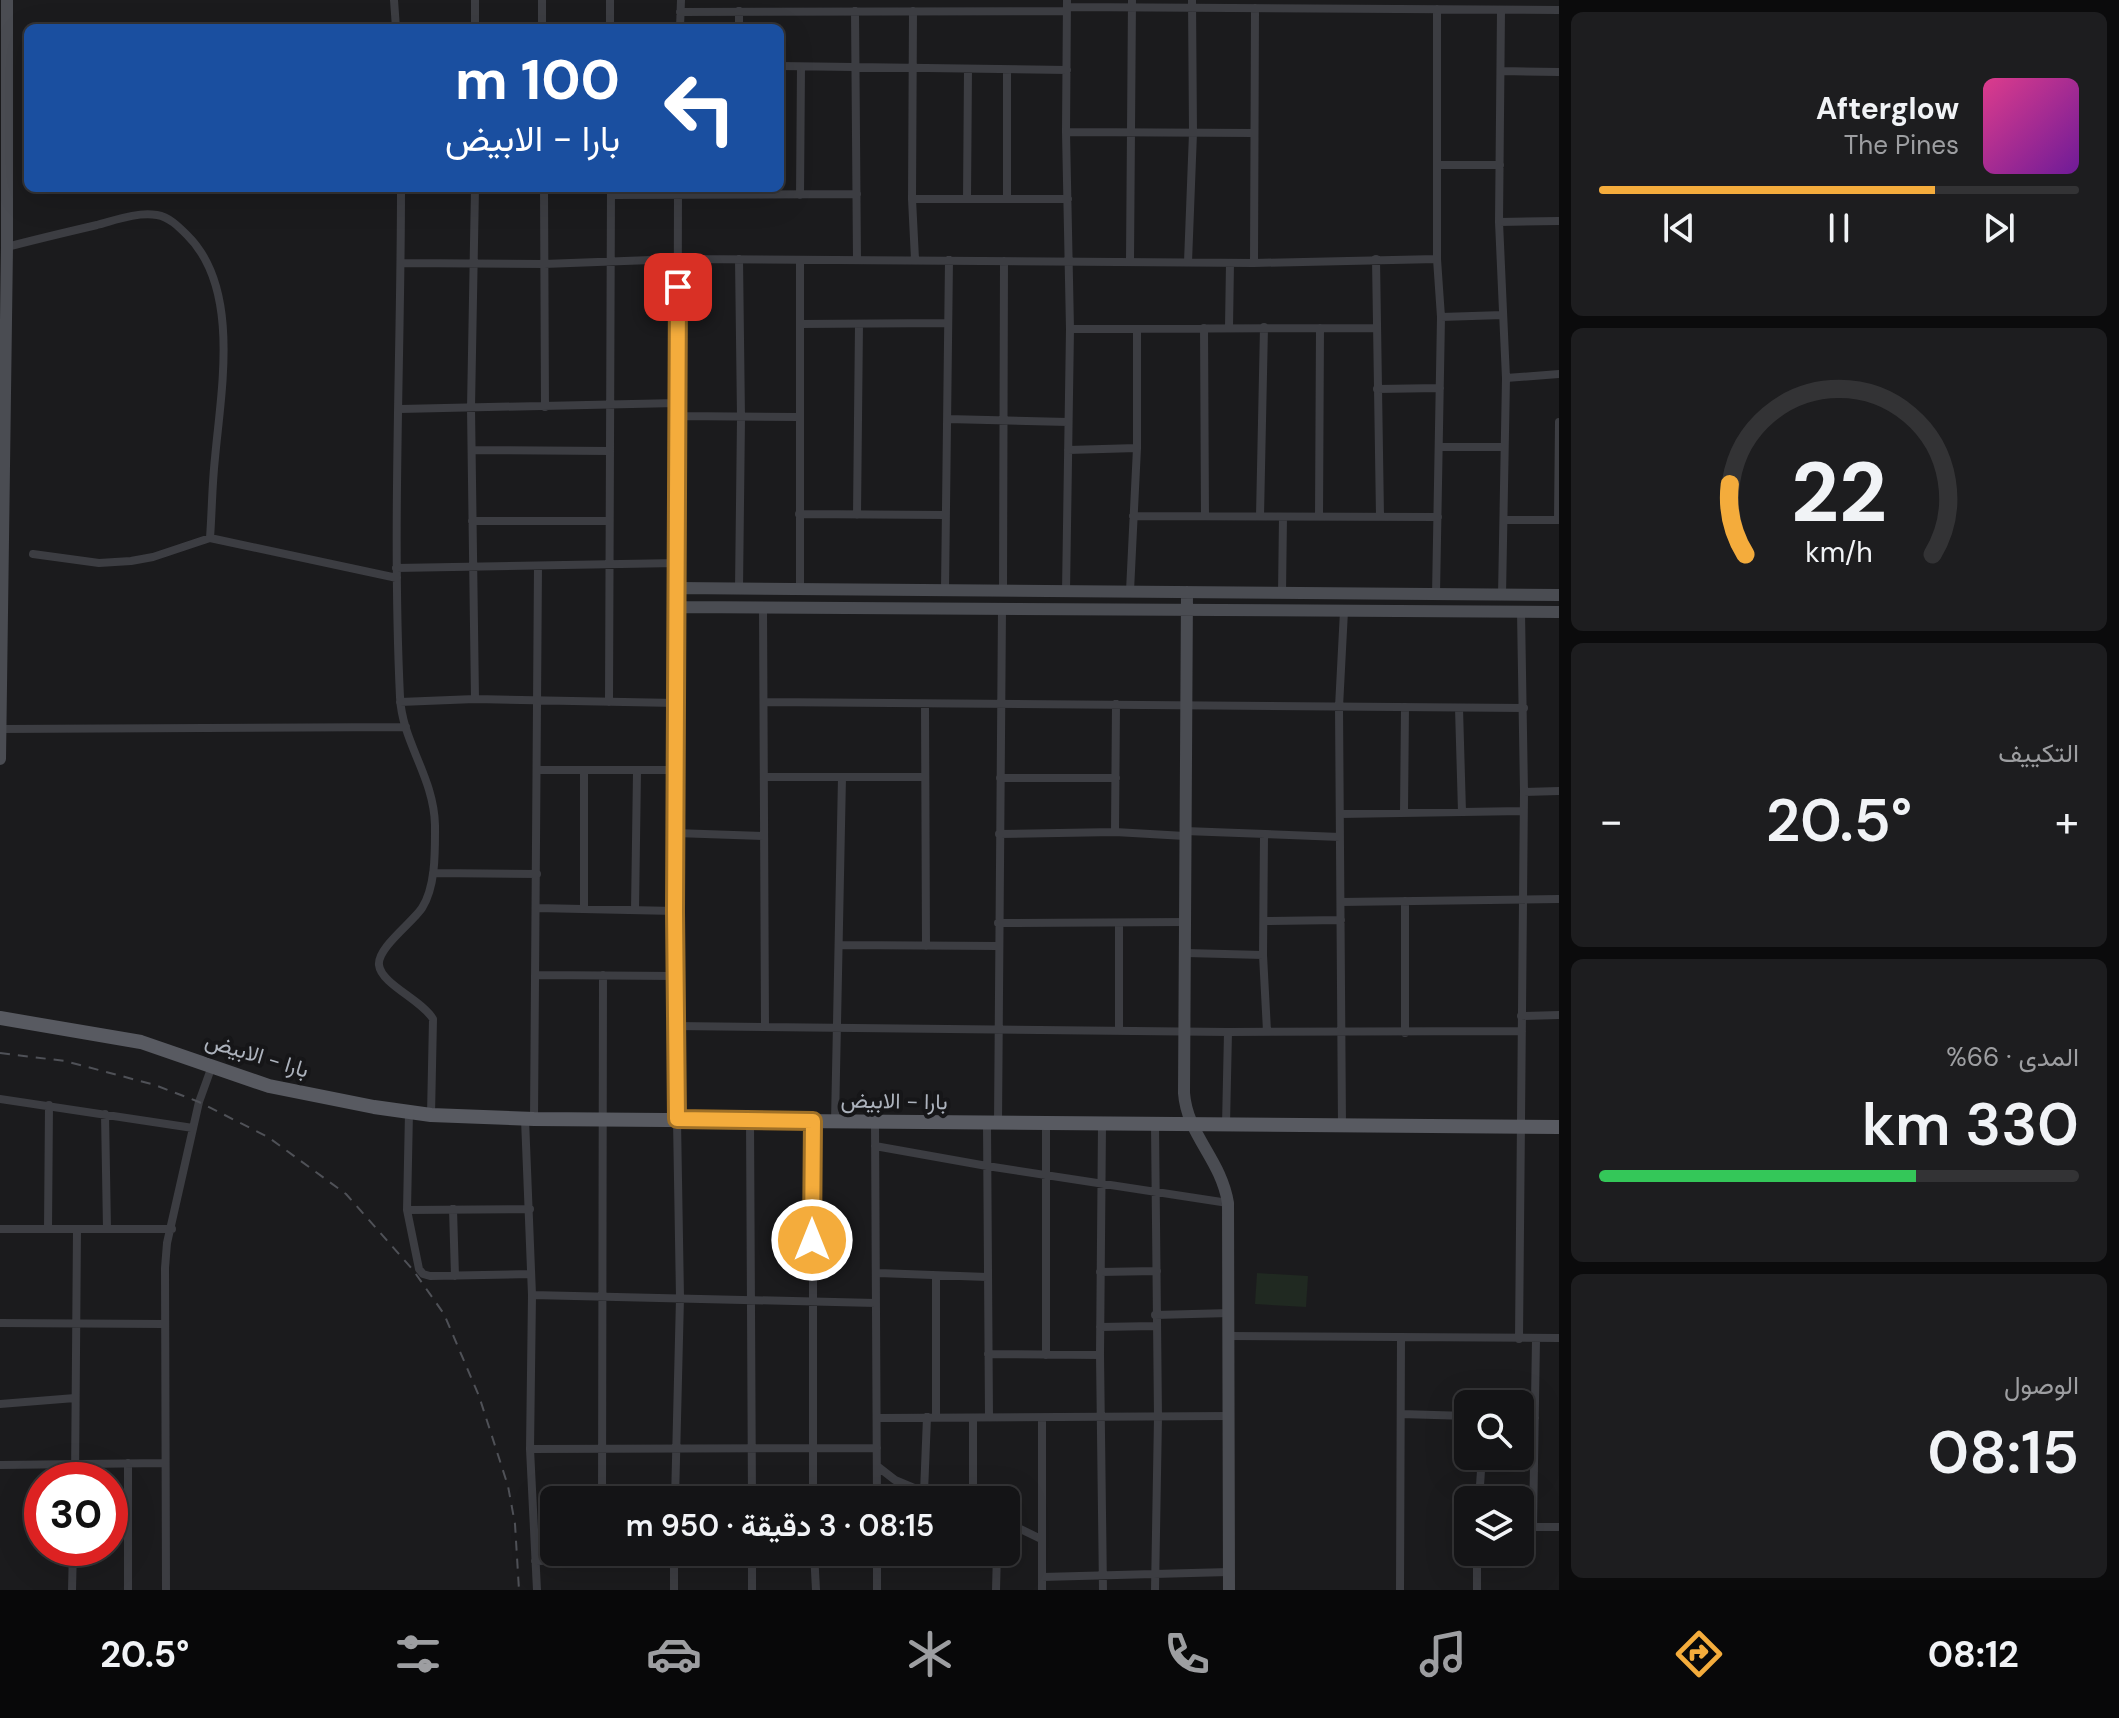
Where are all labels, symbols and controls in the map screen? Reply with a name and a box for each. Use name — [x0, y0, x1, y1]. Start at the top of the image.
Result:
text: 100 m — [455, 43, 620, 116]
icon: left — [648, 56, 752, 160]
text: Afterglow — [1816, 89, 1959, 128]
text: بارا - الابيض — [445, 115, 620, 162]
text: The Pines — [1844, 128, 1959, 162]
icon: previous — [1657, 206, 1701, 250]
icon: pause — [1817, 206, 1861, 250]
icon: next — [1977, 206, 2021, 250]
pin — [644, 253, 712, 321]
icon: arrive — [656, 265, 700, 309]
text: 22 — [1791, 438, 1887, 547]
text: km/h — [1805, 535, 1873, 572]
text: التكييف — [1998, 736, 2079, 770]
text: 20.5° — [1766, 781, 1912, 860]
text: − — [1599, 792, 1623, 850]
text: + — [2055, 792, 2079, 850]
street label: بارا - الابيض — [202, 1025, 312, 1085]
text: المدى · 66% — [1946, 1040, 2079, 1074]
text: 330 km — [1862, 1085, 2079, 1164]
street label: بارا - الابيض — [840, 1086, 948, 1116]
position arrow — [770, 1198, 854, 1282]
text: الوصول — [2004, 1368, 2079, 1402]
map controls — [1454, 1390, 1534, 1566]
button: search — [1454, 1390, 1534, 1470]
text: 08:15 — [1927, 1413, 2079, 1492]
speed limit sign: 30 — [24, 1462, 128, 1566]
button: layers — [1454, 1486, 1534, 1566]
text: 08:15 · 3 دقيقة · 950 m — [626, 1506, 934, 1545]
icon: filters — [390, 1626, 446, 1682]
icon: car — [646, 1626, 702, 1682]
icon: climate — [902, 1626, 958, 1682]
icon: phone — [1159, 1626, 1215, 1682]
icon: music — [1415, 1626, 1471, 1682]
icon: directions — [1671, 1626, 1727, 1682]
text: 20.5° — [100, 1631, 189, 1678]
text: 08:12 — [1928, 1631, 2019, 1678]

